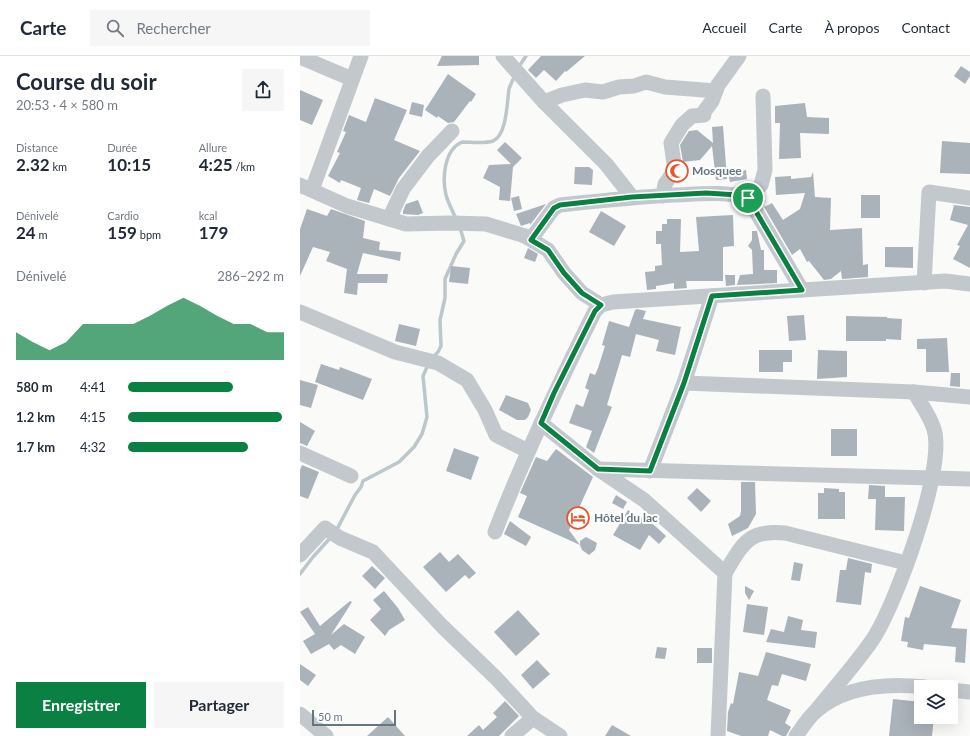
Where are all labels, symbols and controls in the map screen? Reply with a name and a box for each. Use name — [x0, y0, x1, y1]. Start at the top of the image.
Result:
search box — [90, 10, 370, 46]
text: Carte — [20, 16, 66, 39]
icon: search — [104, 17, 126, 39]
text: Rechercher — [136, 19, 211, 37]
text: Accueil — [702, 19, 747, 36]
text: Carte — [769, 19, 802, 36]
text: À propos — [824, 19, 879, 36]
text: Contact — [901, 19, 950, 36]
text: Course du soir — [16, 68, 157, 95]
button: share — [242, 69, 284, 111]
text: 20:53 · 4 × 580 m — [16, 97, 118, 113]
text: Distance — [16, 141, 58, 154]
text: Durée — [107, 141, 137, 154]
text: Allure — [199, 141, 227, 154]
text: 2.32 — [16, 154, 50, 175]
text: 10:15 — [107, 154, 151, 175]
text: 4:25 — [199, 154, 233, 175]
mosque icon: Mosquee — [664, 158, 690, 184]
text: km — [50, 160, 67, 173]
text: /km — [233, 160, 255, 173]
place label: Mosquee — [692, 163, 742, 178]
pin — [731, 181, 765, 215]
icon: arrive — [737, 187, 759, 209]
text: Dénivelé — [16, 209, 59, 222]
text: Cardio — [107, 209, 139, 222]
text: kcal — [199, 209, 217, 222]
text: 24 — [16, 222, 36, 243]
text: 159 — [107, 222, 137, 243]
text: 179 — [199, 222, 228, 243]
text: m — [36, 228, 48, 241]
text: bpm — [137, 228, 161, 241]
text: Dénivelé — [16, 268, 66, 284]
text: 286–292 m — [217, 268, 284, 284]
text: 580 m — [16, 379, 53, 395]
text: 4:41 — [80, 379, 106, 395]
text: 1.2 km — [16, 409, 55, 425]
text: 4:15 — [80, 409, 106, 425]
text: 1.7 km — [16, 439, 55, 455]
text: 4:32 — [80, 439, 106, 455]
hotel icon: Hôtel du lac — [565, 505, 591, 531]
place label: Hôtel du lac — [594, 510, 658, 525]
map controls — [914, 680, 958, 724]
button: layers — [914, 680, 958, 724]
button: Enregistrer — [16, 682, 146, 728]
button: Partager — [154, 682, 284, 728]
scale bar — [312, 708, 396, 727]
text: 50 m — [318, 710, 343, 723]

